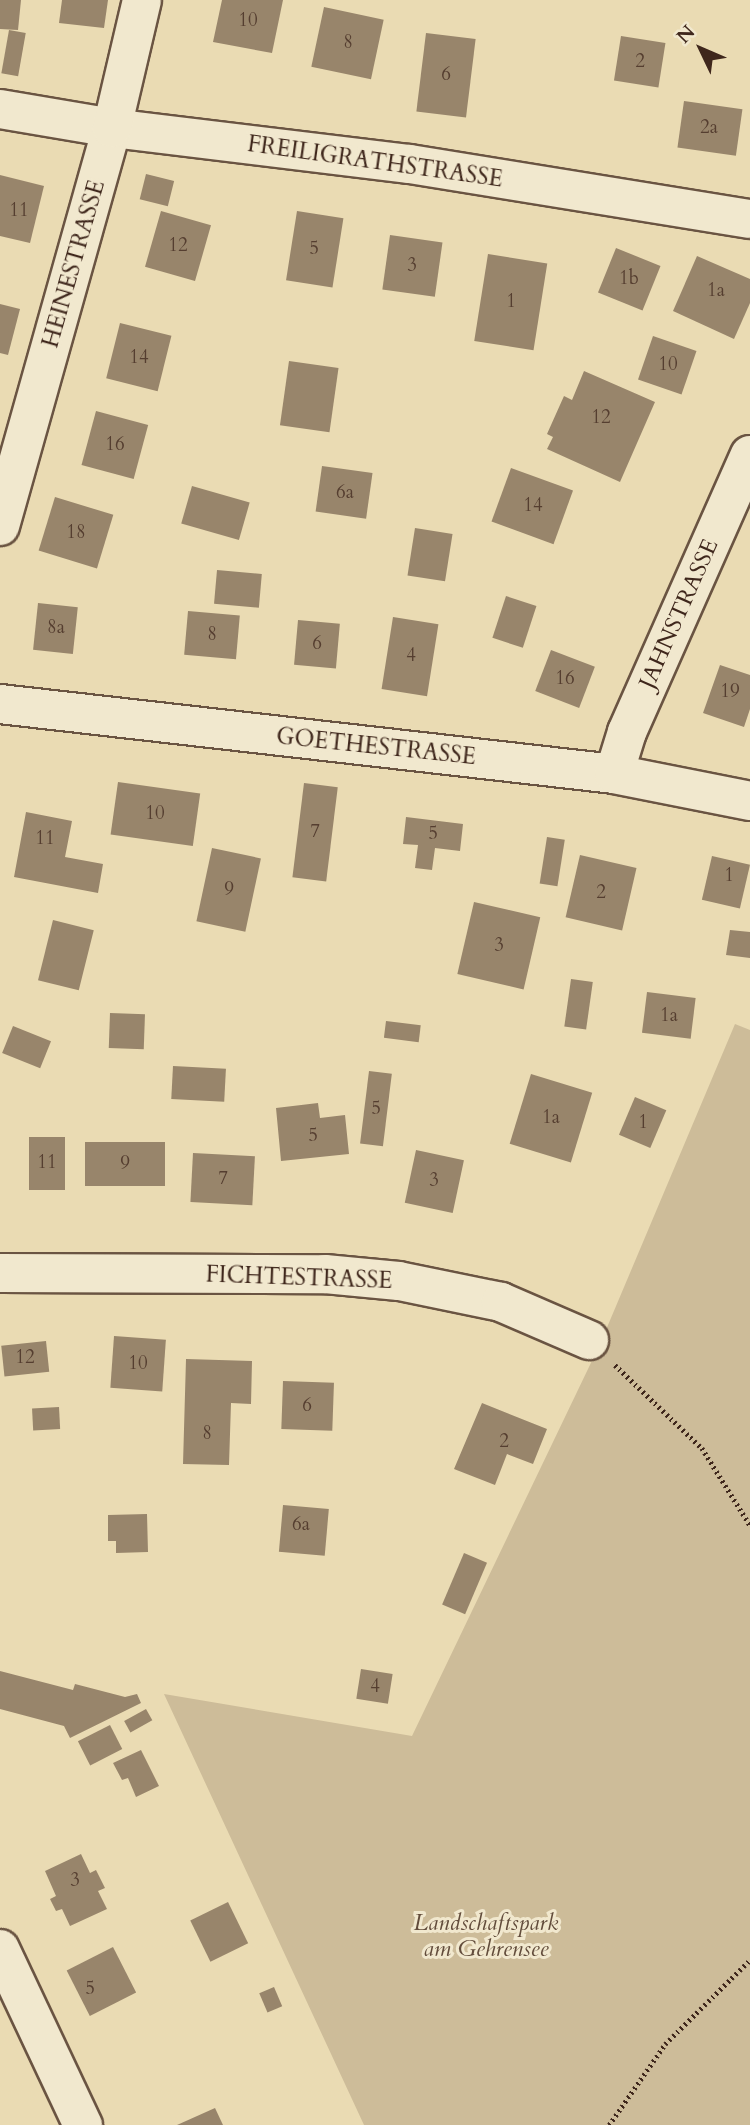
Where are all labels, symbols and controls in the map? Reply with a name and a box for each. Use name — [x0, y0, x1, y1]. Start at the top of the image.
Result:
house number: 10 — [238, 10, 258, 32]
north arrow — [666, 14, 736, 84]
text: N — [671, 19, 701, 49]
house number: 8 — [343, 32, 353, 54]
house number: 2 — [635, 51, 645, 73]
house number: 6 — [441, 64, 451, 86]
house number: 2a — [700, 117, 718, 139]
street label: FREILIGRATHSTRASSE — [246, 130, 504, 194]
street label: HEINESTRASSE — [37, 177, 111, 351]
house number: 11 — [9, 200, 29, 222]
house number: 12 — [168, 235, 188, 257]
house number: 5 — [309, 238, 319, 260]
house number: 3 — [407, 255, 417, 277]
house number: 1b — [619, 268, 639, 290]
house number: 1a — [707, 280, 725, 302]
house number: 1 — [506, 291, 516, 313]
house number: 14 — [129, 347, 149, 369]
house number: 10 — [658, 354, 678, 376]
house number: 12 — [591, 407, 611, 429]
house number: 16 — [105, 434, 125, 456]
house number: 6a — [336, 482, 354, 504]
house number: 14 — [523, 495, 543, 517]
house number: 18 — [66, 522, 86, 544]
street label: JAHNSTRASSE — [634, 535, 724, 693]
house number: 8a — [47, 617, 65, 639]
house number: 8 — [207, 624, 217, 646]
house number: 6 — [312, 633, 322, 655]
house number: 4 — [406, 645, 416, 667]
house number: 16 — [555, 668, 575, 690]
house number: 19 — [720, 681, 740, 703]
street label: GOETHESTRASSE — [275, 723, 477, 771]
house number: 10 — [145, 803, 165, 825]
house number: 7 — [310, 821, 320, 843]
house number: 5 — [428, 823, 438, 845]
house number: 11 — [35, 828, 55, 850]
house number: 1 — [724, 865, 734, 887]
house number: 9 — [224, 879, 234, 901]
house number: 2 — [596, 882, 606, 904]
house number: 3 — [494, 935, 504, 957]
house number: 1a — [660, 1005, 678, 1027]
house number: 5 — [371, 1098, 381, 1120]
house number: 1a — [542, 1107, 560, 1129]
house number: 1 — [638, 1112, 648, 1134]
house number: 5 — [308, 1125, 318, 1147]
house number: 11 — [37, 1152, 57, 1174]
house number: 9 — [120, 1153, 130, 1175]
house number: 7 — [218, 1168, 228, 1190]
house number: 3 — [429, 1170, 439, 1192]
street label: FICHTESTRASSE — [205, 1261, 393, 1295]
house number: 12 — [15, 1347, 35, 1369]
house number: 10 — [128, 1353, 148, 1375]
house number: 6 — [302, 1395, 312, 1417]
house number: 8 — [202, 1423, 212, 1445]
house number: 2 — [499, 1431, 509, 1453]
house number: 6a — [292, 1514, 310, 1536]
house number: 4 — [370, 1676, 380, 1698]
house number: 3 — [70, 1870, 80, 1892]
park label: Landschaftspark am Gehrensee — [413, 1909, 559, 1963]
house number: 5 — [85, 1978, 95, 2000]

